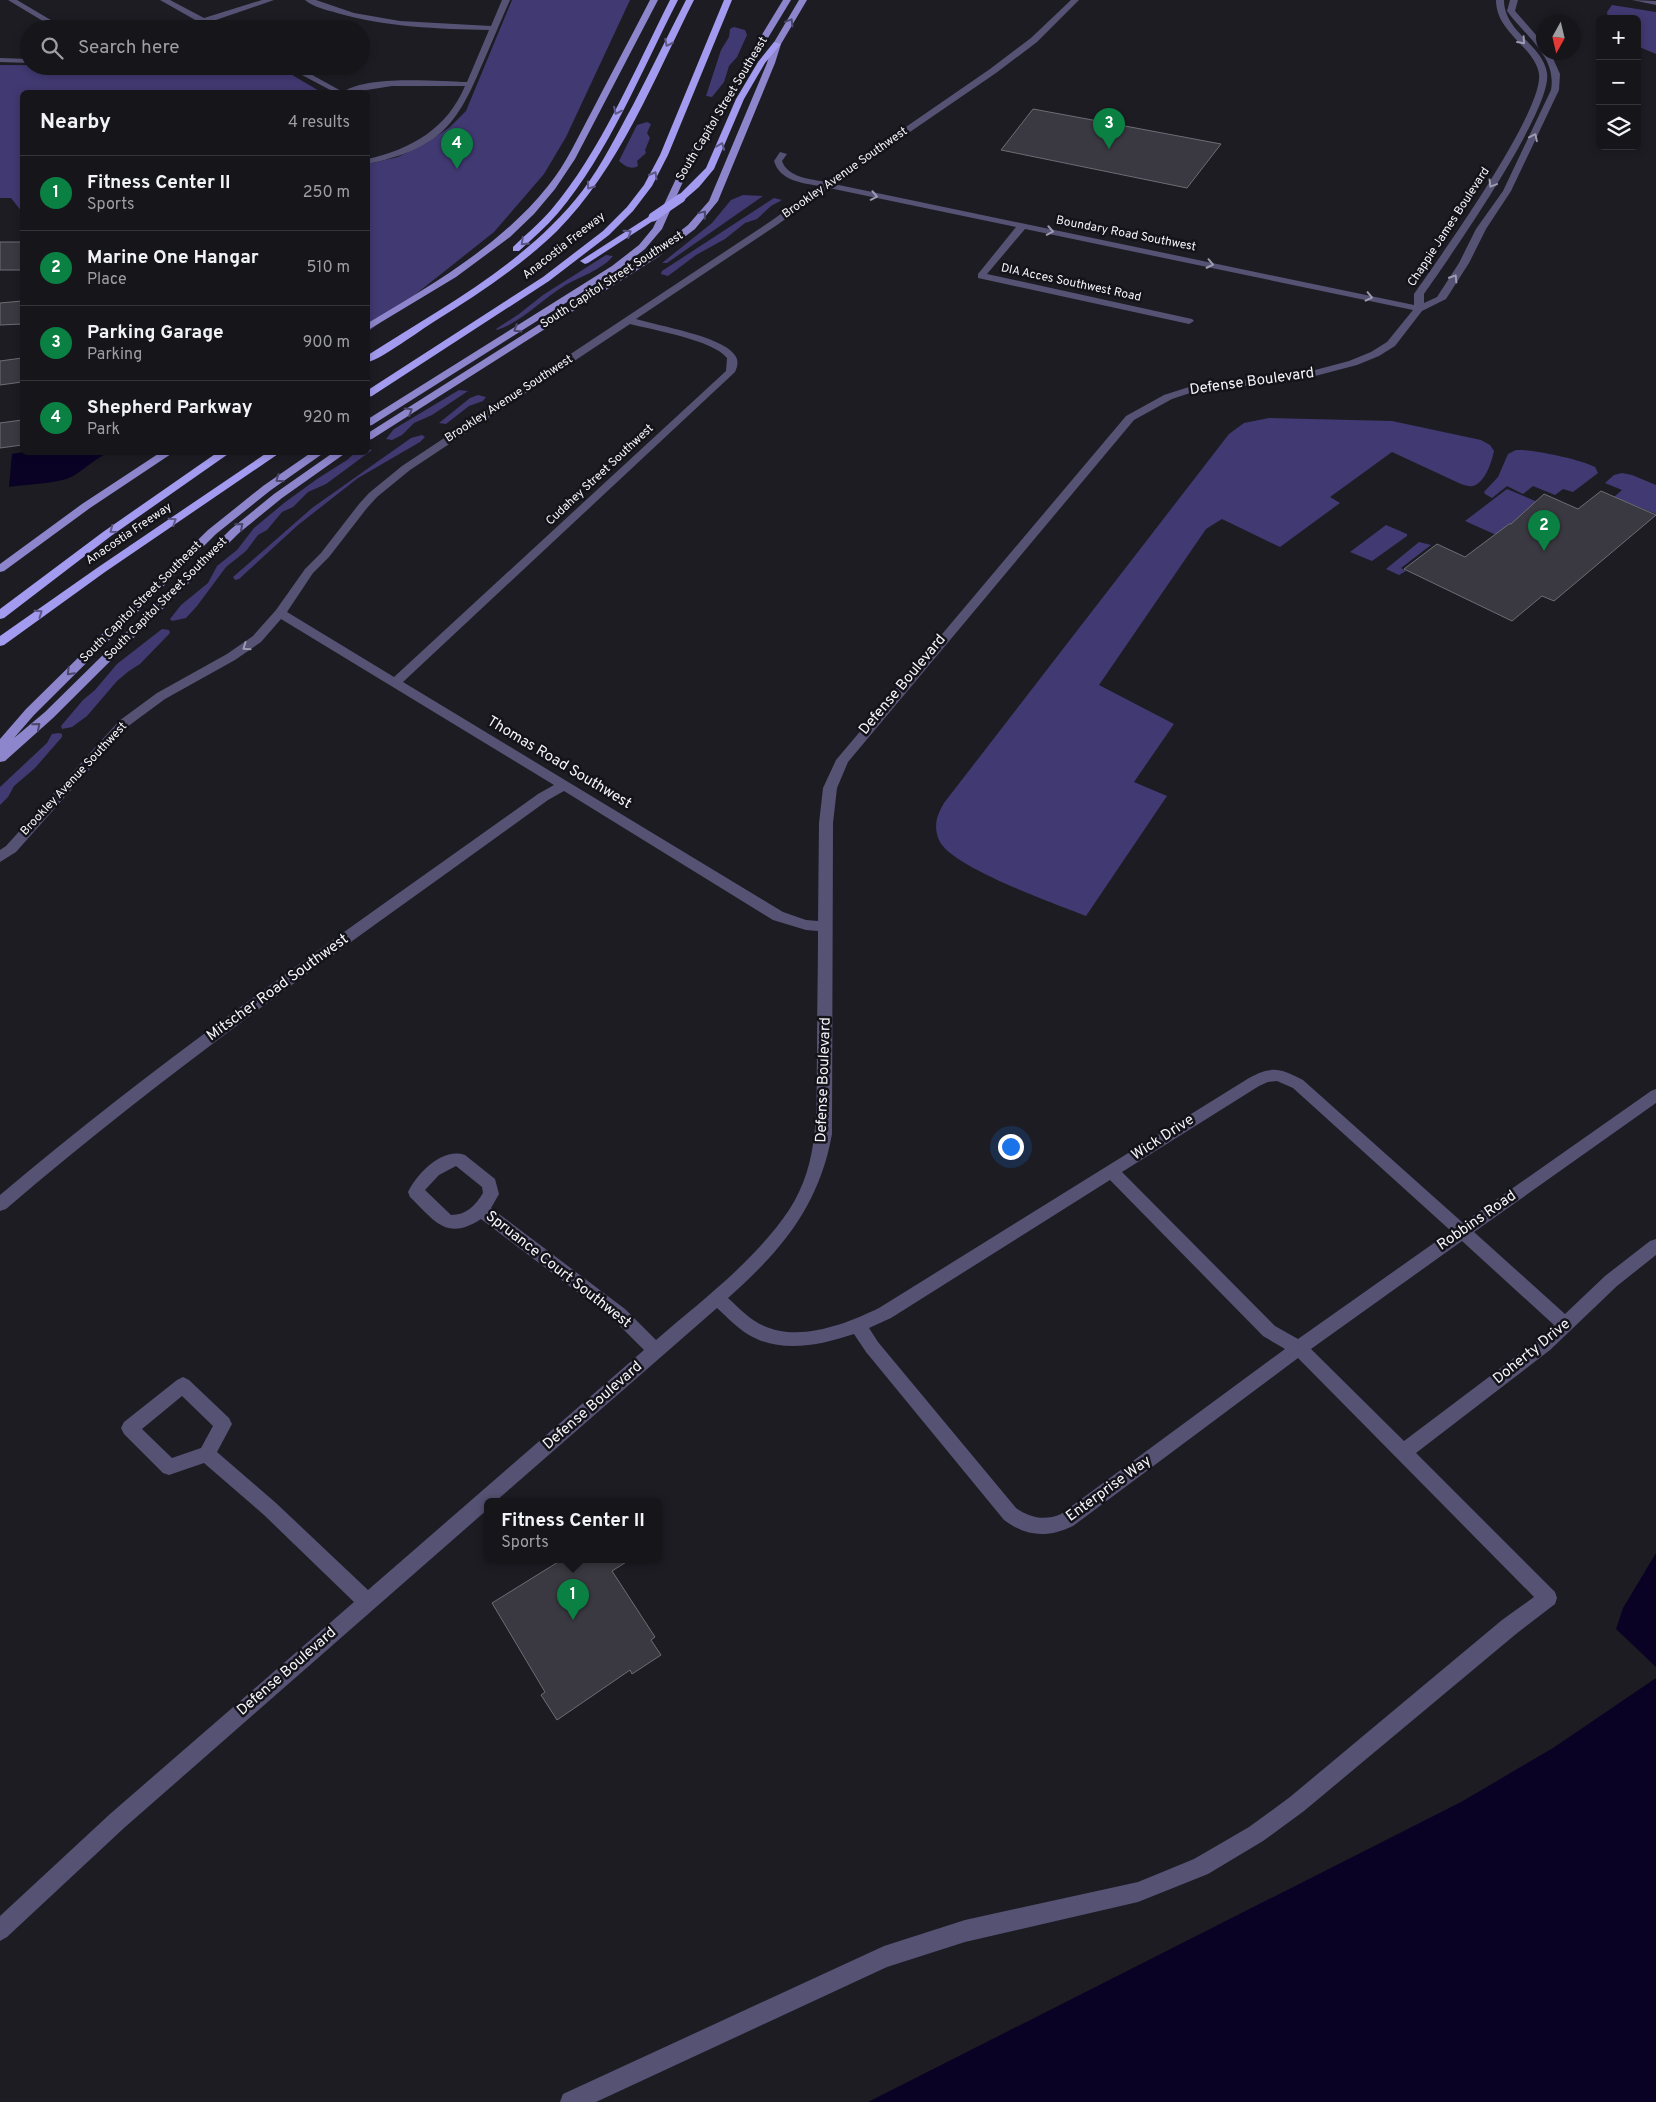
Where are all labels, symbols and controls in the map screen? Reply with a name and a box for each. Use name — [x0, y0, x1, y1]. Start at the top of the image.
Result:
north arrow — [1536, 15, 1581, 60]
map controls — [1596, 15, 1641, 150]
button: + — [1596, 15, 1641, 60]
one-way arrow — [784, 18, 794, 27]
search box — [20, 20, 370, 75]
icon: search — [38, 34, 66, 62]
street label: South Capitol Street Southeast — [672, 34, 772, 184]
text: Search here — [78, 36, 180, 60]
one-way arrow — [1516, 36, 1525, 45]
one-way arrow — [664, 38, 674, 47]
button: − — [1596, 60, 1641, 105]
button: layers — [1596, 105, 1641, 150]
one-way arrow — [613, 106, 624, 115]
pin: 3 — [1093, 108, 1125, 149]
text: Nearby — [40, 109, 111, 136]
text: 4 results — [288, 113, 350, 133]
street label: Brookley Avenue Southwest — [779, 124, 911, 222]
pin: 4 — [441, 128, 473, 169]
one-way arrow — [1527, 133, 1538, 142]
one-way arrow — [715, 142, 725, 151]
street label: Chappie James Boulevard — [1404, 164, 1494, 290]
text: Fitness Center II — [87, 171, 231, 195]
one-way arrow — [648, 171, 658, 180]
one-way arrow — [1489, 179, 1499, 188]
one-way arrow — [587, 180, 596, 190]
text: 1 — [53, 183, 59, 203]
text: 250 m — [303, 183, 350, 203]
one-way arrow — [870, 190, 878, 201]
text: Sports — [87, 195, 135, 215]
street label: Anacostia Freeway — [520, 209, 608, 283]
one-way arrow — [698, 211, 706, 220]
street label: Boundary Road Southwest — [1055, 213, 1197, 255]
one-way arrow — [1046, 226, 1055, 236]
street label: South Capitol Street Southwest — [537, 228, 687, 332]
one-way arrow — [622, 230, 632, 239]
one-way arrow — [520, 236, 529, 245]
text: Marine One Hangar — [87, 246, 259, 270]
text: 2 — [51, 258, 61, 278]
text: 510 m — [307, 258, 350, 278]
one-way arrow — [1205, 258, 1214, 268]
street label: DIA Acces Southwest Road — [999, 260, 1143, 306]
text: Place — [87, 270, 127, 290]
one-way arrow — [1448, 275, 1458, 284]
one-way arrow — [1364, 291, 1373, 302]
text: Parking Garage — [87, 321, 224, 345]
one-way arrow — [514, 323, 523, 332]
text: 3 — [51, 333, 61, 353]
text: 900 m — [303, 333, 350, 353]
text: Parking — [87, 345, 142, 365]
street label: Brookley Avenue Southwest — [442, 352, 576, 446]
street label: Defense Boulevard — [1189, 364, 1315, 400]
text: Shepherd Parkway — [87, 396, 252, 420]
one-way arrow — [403, 407, 412, 417]
text: 4 — [51, 408, 61, 428]
text: 920 m — [303, 408, 350, 428]
text: Park — [87, 420, 120, 440]
street label: Cudahey Street Southwest — [543, 421, 657, 529]
one-way arrow — [275, 473, 285, 482]
street label: Anacostia Freeway — [83, 499, 175, 569]
pin: 2 — [1528, 510, 1560, 551]
one-way arrow — [167, 518, 177, 527]
one-way arrow — [235, 523, 244, 532]
one-way arrow — [109, 524, 119, 533]
street label: South Capitol Street Southwest — [101, 534, 231, 664]
street label: South Capitol Street Southeast — [77, 538, 205, 666]
one-way arrow — [34, 610, 43, 619]
street label: Defense Boulevard — [855, 631, 951, 739]
one-way arrow — [242, 641, 252, 650]
one-way arrow — [67, 667, 76, 676]
street label: Thomas Road Southwest — [483, 712, 635, 814]
street label: Brookley Avenue Southwest — [17, 719, 131, 839]
one-way arrow — [31, 723, 40, 731]
street label: Mitscher Road Southwest — [203, 930, 353, 1046]
street label: Defense Boulevard — [812, 1017, 836, 1143]
street label: Wick Drive — [1128, 1111, 1198, 1165]
your location — [998, 1134, 1024, 1160]
street label: Robbins Road — [1434, 1187, 1520, 1255]
street label: Spruance Court Southwest — [481, 1207, 635, 1333]
street label: Doherty Drive — [1490, 1315, 1574, 1389]
street label: Defense Boulevard — [539, 1358, 647, 1454]
street label: Enterprise Way — [1063, 1452, 1155, 1526]
popup — [484, 1498, 662, 1563]
text: Fitness Center II — [501, 1509, 645, 1533]
text: Sports — [501, 1533, 549, 1553]
pin: 1 — [557, 1579, 589, 1620]
street label: Defense Boulevard — [233, 1624, 341, 1720]

